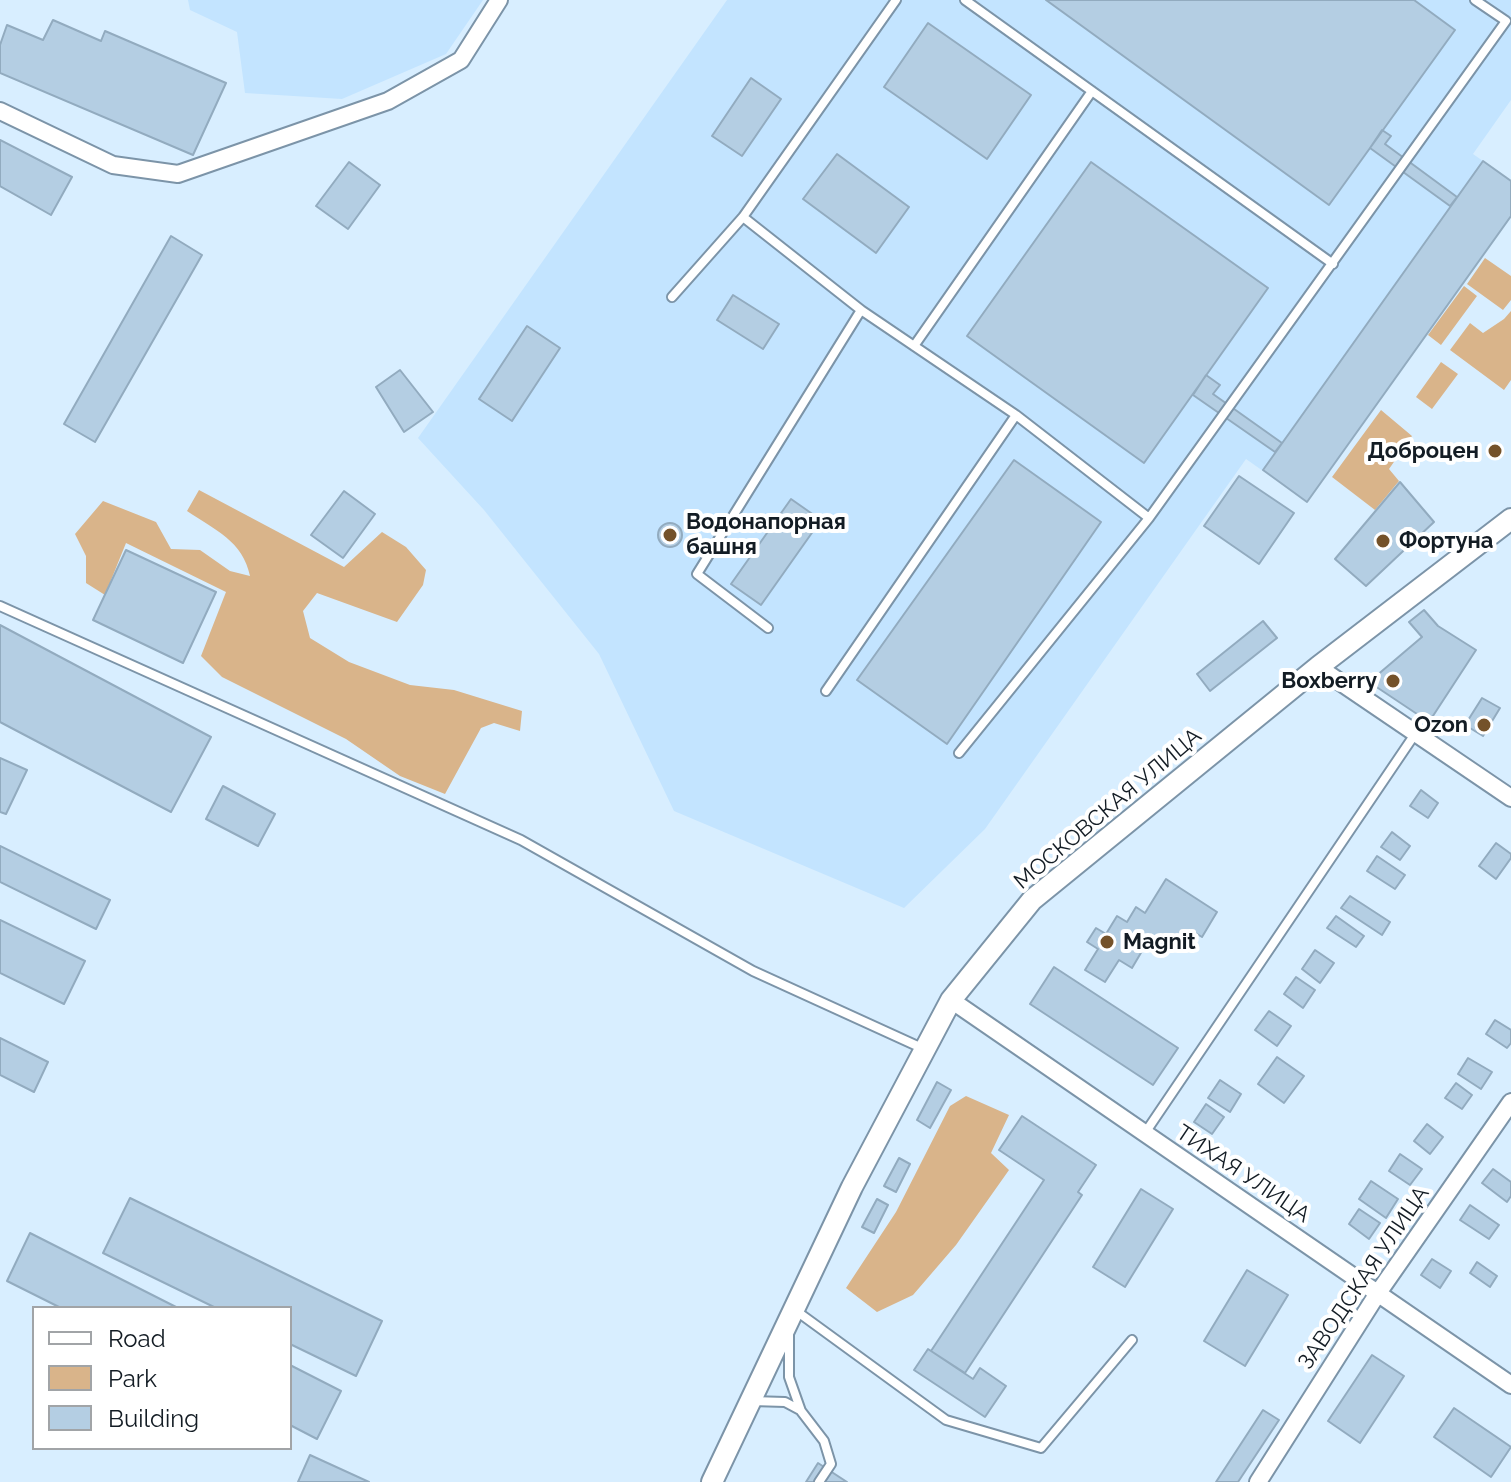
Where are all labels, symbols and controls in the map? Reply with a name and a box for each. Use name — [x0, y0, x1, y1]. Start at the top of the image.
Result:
place label: Доброцен — [1367, 438, 1479, 464]
marker: Доброцен — [1486, 442, 1504, 460]
place label: Водонапорная башня — [686, 509, 846, 560]
marker: Водонапорная башня — [661, 526, 679, 544]
place label: Фортуна — [1399, 528, 1493, 554]
marker: Фортуна — [1374, 532, 1392, 550]
place label: Boxberry — [1281, 668, 1377, 694]
marker: Boxberry — [1384, 672, 1402, 690]
place label: Ozon — [1414, 712, 1468, 738]
marker: Ozon — [1475, 716, 1493, 734]
street label: МОСКОВСКАЯ УЛИЦА — [1009, 723, 1207, 895]
place label: Magnit — [1123, 929, 1196, 955]
marker: Magnit — [1098, 933, 1116, 951]
street label: ТИХАЯ УЛИЦА — [1171, 1119, 1315, 1229]
street label: ЗАВОДСКАЯ УЛИЦА — [1293, 1182, 1435, 1374]
legend — [32, 1306, 292, 1450]
text: Road — [108, 1324, 166, 1353]
text: Park — [108, 1364, 157, 1393]
text: Building — [108, 1404, 199, 1433]

